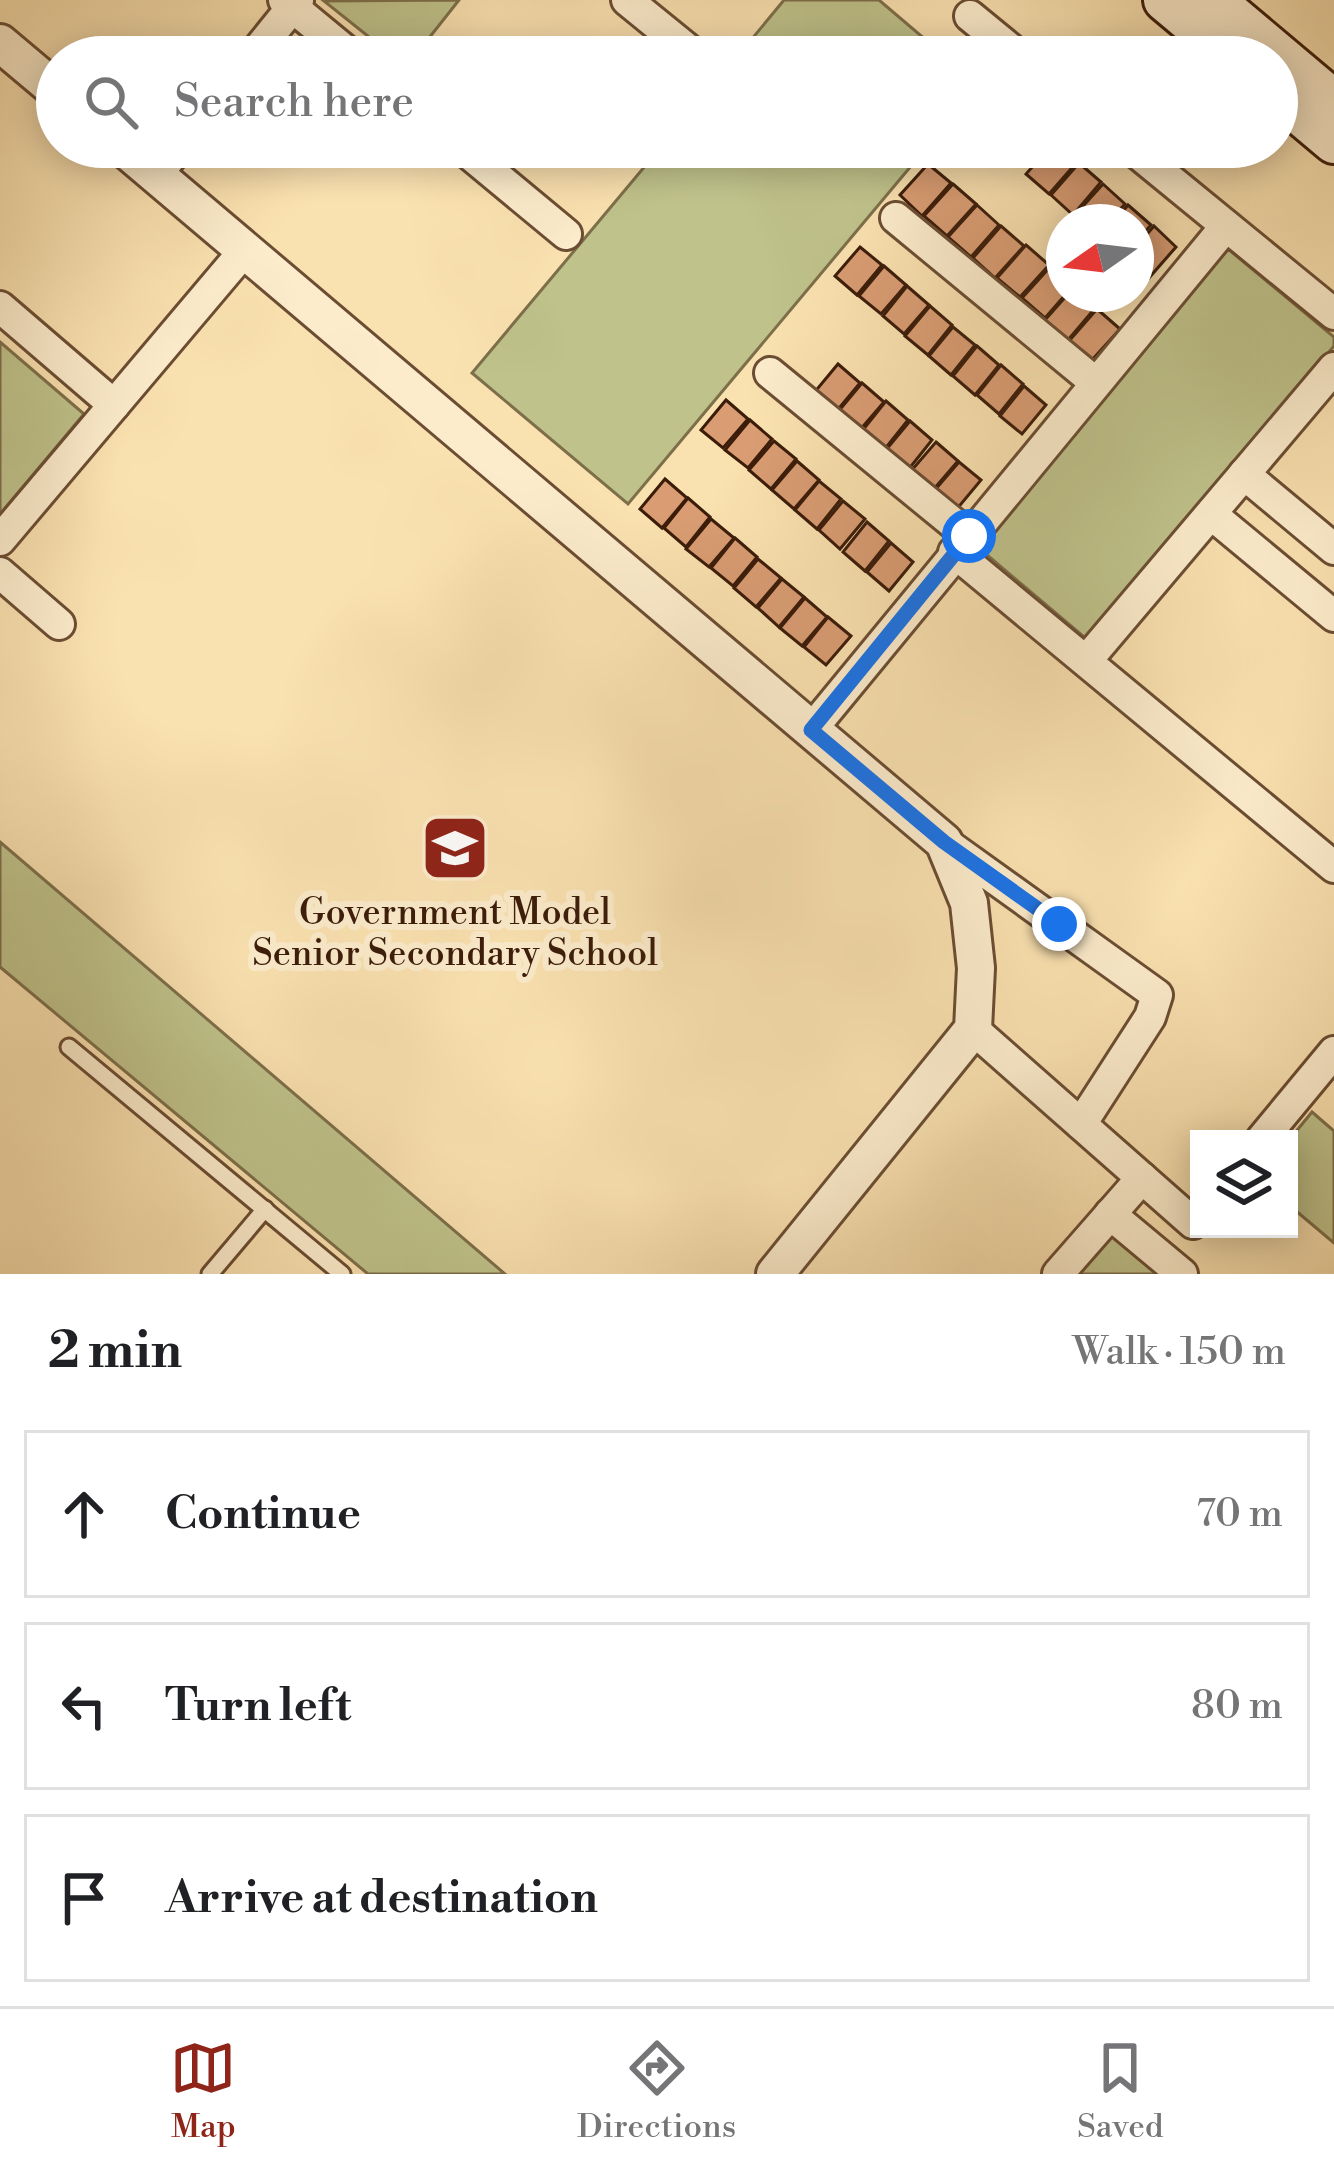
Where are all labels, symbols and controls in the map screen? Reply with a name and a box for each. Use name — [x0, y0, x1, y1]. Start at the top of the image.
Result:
search box — [36, 36, 1298, 168]
icon: search — [78, 69, 144, 135]
text: Search here — [174, 74, 414, 131]
north arrow — [1046, 204, 1154, 312]
route start — [942, 509, 996, 563]
school or university icon: Government Model Senior Secondary School — [420, 813, 490, 883]
place label: Government Model Senior Secondary School — [252, 891, 658, 977]
route end — [1032, 897, 1086, 951]
map controls — [1190, 1130, 1298, 1238]
button: layers — [1190, 1130, 1298, 1238]
text: 2 min — [48, 1320, 182, 1384]
text: Walk · 150 m — [1073, 1328, 1286, 1377]
icon: ahead — [51, 1481, 117, 1547]
text: Continue — [165, 1486, 361, 1543]
text: 70 m — [1196, 1490, 1283, 1539]
icon: left — [51, 1673, 117, 1739]
text: Turn left — [165, 1678, 351, 1735]
text: 80 m — [1191, 1682, 1283, 1731]
icon: arrive — [51, 1865, 117, 1931]
text: Arrive at destination — [165, 1870, 598, 1927]
tab: Map — [170, 2035, 236, 2148]
tab: Directions — [577, 2035, 736, 2148]
tab: Saved — [1077, 2035, 1164, 2148]

